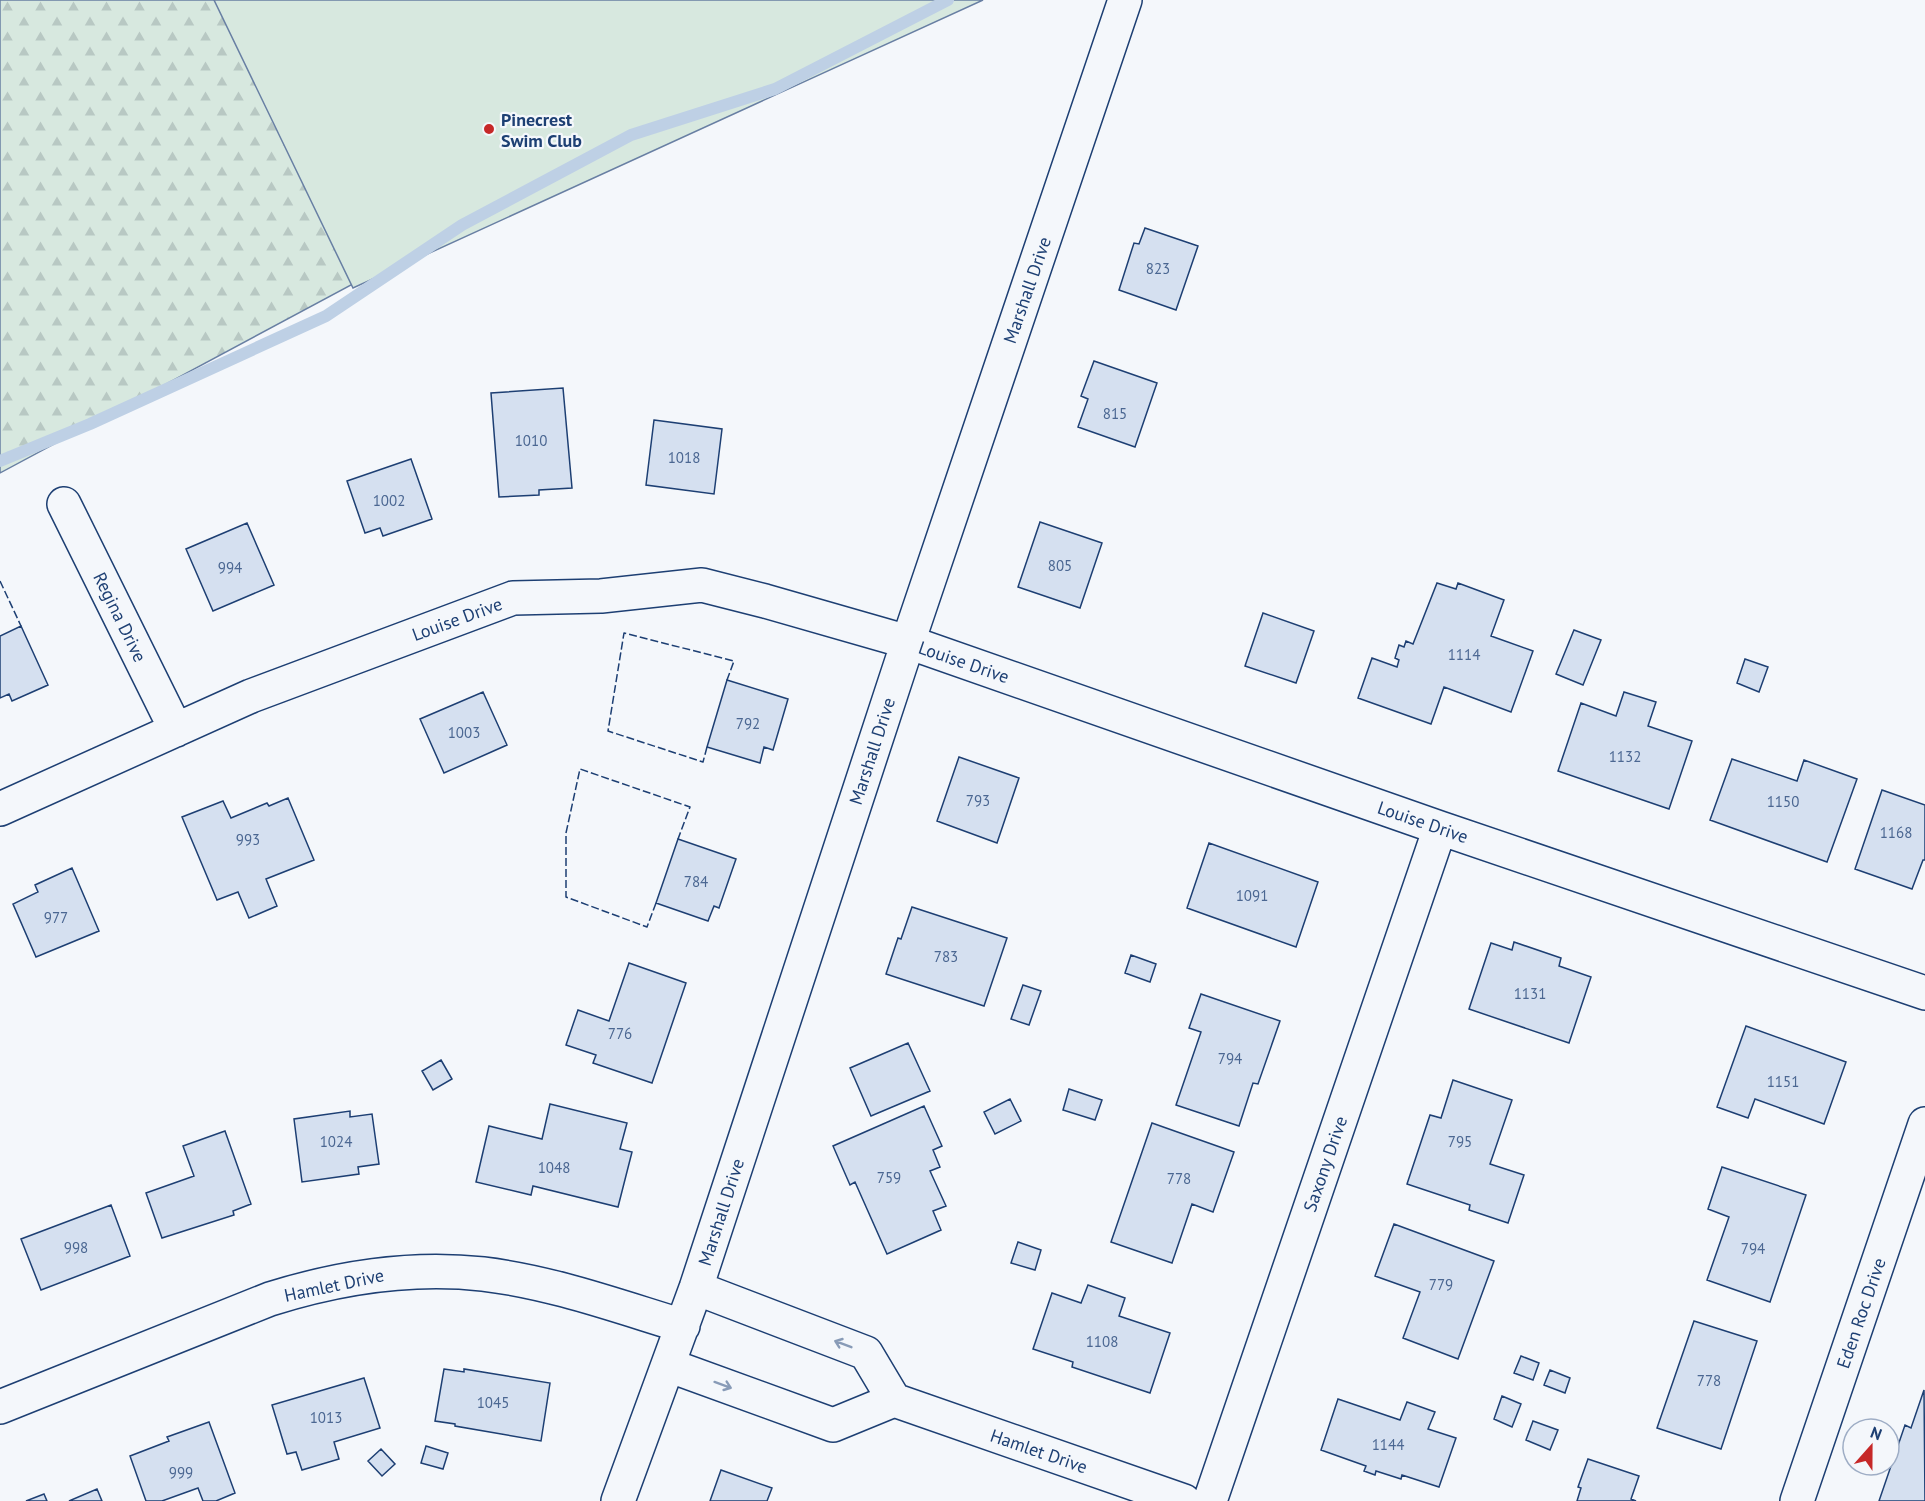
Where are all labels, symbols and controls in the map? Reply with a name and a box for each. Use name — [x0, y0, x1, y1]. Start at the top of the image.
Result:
place label: Pinecrest Swim Club — [501, 108, 582, 152]
marker: Pinecrest Swim Club — [482, 122, 496, 136]
street label: Marshall Drive — [998, 234, 1056, 346]
house number: 823 — [1146, 259, 1170, 278]
house number: 815 — [1103, 404, 1127, 423]
house number: 1010 — [515, 431, 547, 450]
house number: 1018 — [668, 448, 700, 467]
house number: 1002 — [373, 491, 405, 510]
house number: 805 — [1048, 556, 1072, 575]
house number: 994 — [218, 558, 242, 577]
street label: Regina Drive — [88, 568, 152, 666]
street label: Louise Drive — [409, 592, 505, 646]
street label: Louise Drive — [916, 636, 1012, 688]
house number: 1114 — [1448, 645, 1480, 664]
street label: Marshall Drive — [844, 695, 900, 807]
house number: 792 — [736, 714, 760, 733]
house number: 1003 — [448, 723, 480, 742]
house number: 1132 — [1609, 747, 1641, 766]
house number: 793 — [966, 791, 990, 810]
house number: 1150 — [1767, 792, 1799, 811]
street label: Louise Drive — [1375, 796, 1471, 848]
house number: 1168 — [1880, 823, 1912, 842]
house number: 993 — [236, 830, 260, 849]
house number: 784 — [684, 872, 708, 891]
house number: 1091 — [1236, 886, 1268, 905]
house number: 977 — [44, 908, 68, 927]
house number: 783 — [934, 947, 958, 966]
house number: 1131 — [1514, 984, 1546, 1003]
house number: 776 — [608, 1024, 632, 1043]
house number: 794 — [1218, 1049, 1242, 1068]
house number: 1151 — [1767, 1072, 1799, 1091]
street label: Saxony Drive — [1298, 1113, 1352, 1215]
house number: 1024 — [320, 1132, 352, 1151]
house number: 795 — [1448, 1132, 1472, 1151]
street label: Marshall Drive — [693, 1156, 749, 1268]
house number: 1048 — [538, 1158, 570, 1177]
house number: 759 — [877, 1168, 901, 1187]
house number: 778 — [1167, 1169, 1191, 1188]
house number: 998 — [64, 1238, 88, 1257]
house number: 794 — [1741, 1239, 1765, 1258]
street label: Eden Roc Drive — [1831, 1255, 1891, 1371]
street label: Hamlet Drive — [282, 1263, 386, 1307]
house number: 779 — [1429, 1275, 1453, 1294]
house number: 1108 — [1086, 1332, 1118, 1351]
one-way arrow — [835, 1338, 853, 1349]
house number: 778 — [1697, 1371, 1721, 1390]
one-way arrow — [713, 1381, 732, 1392]
house number: 1045 — [477, 1393, 509, 1412]
house number: 1013 — [310, 1408, 342, 1427]
north arrow — [1841, 1417, 1901, 1477]
text: N — [1868, 1422, 1885, 1444]
street label: Hamlet Drive — [987, 1424, 1091, 1478]
house number: 1144 — [1372, 1435, 1404, 1454]
house number: 999 — [169, 1463, 193, 1482]

